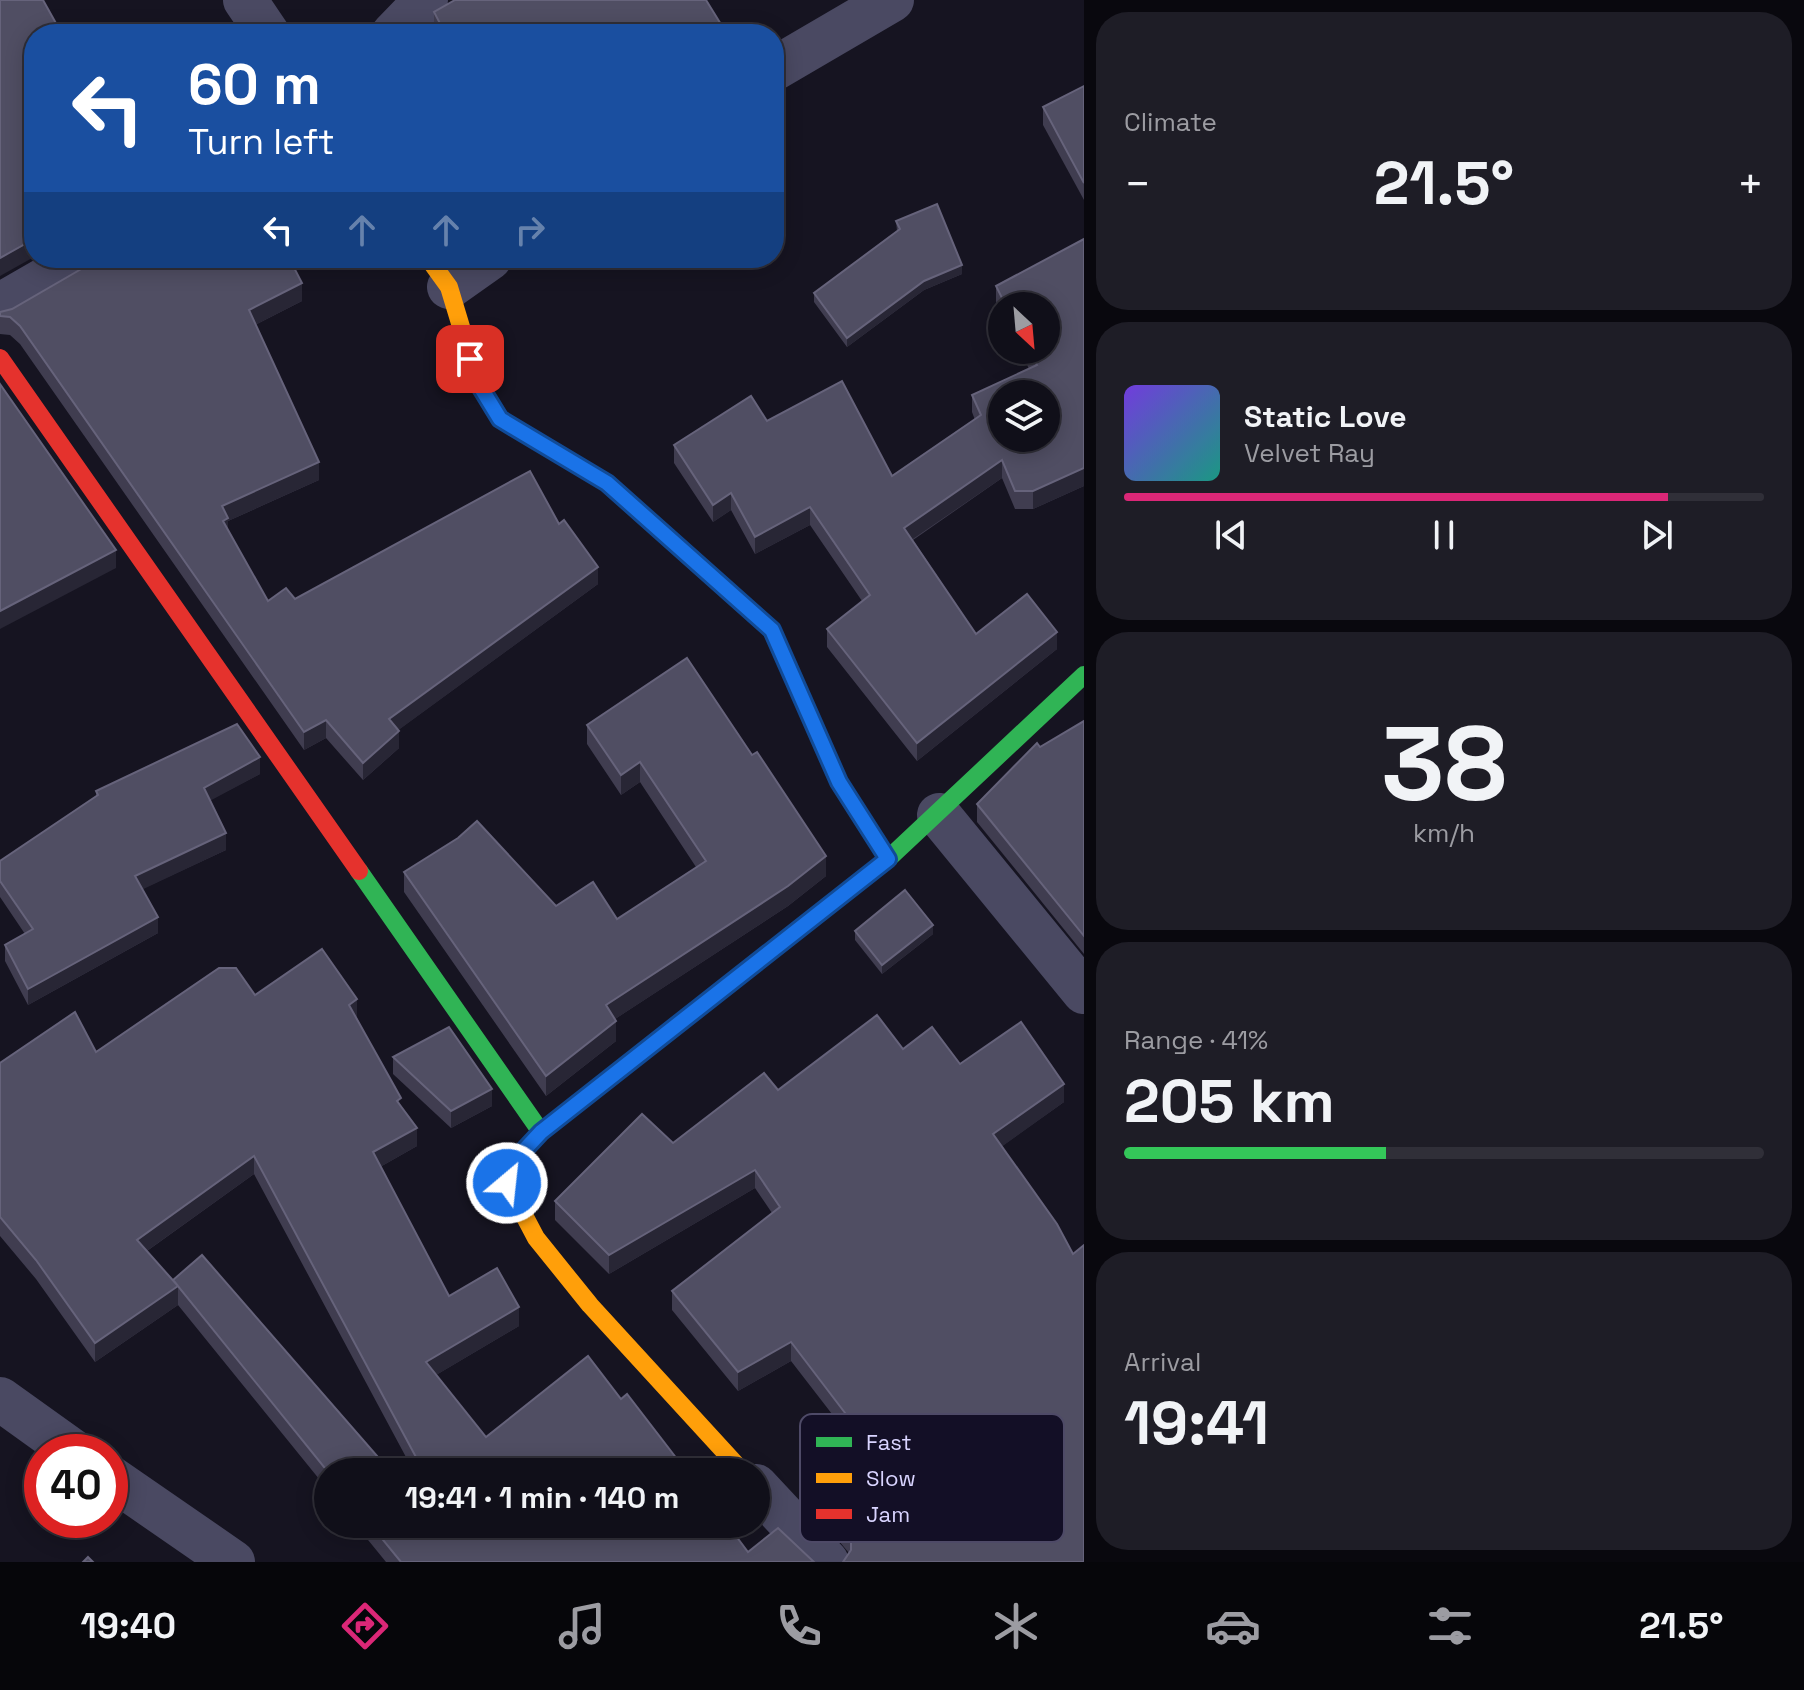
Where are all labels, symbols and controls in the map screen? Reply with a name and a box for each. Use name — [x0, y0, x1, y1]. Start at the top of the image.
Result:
text: 60 m — [188, 49, 321, 120]
icon: left — [56, 56, 160, 160]
text: Climate — [1124, 105, 1217, 139]
text: Turn left — [188, 119, 335, 165]
text: 21.5° — [1374, 145, 1514, 222]
text: − — [1124, 156, 1151, 212]
text: + — [1737, 156, 1764, 212]
icon: left — [256, 208, 300, 252]
icon: ahead — [340, 208, 384, 252]
icon: ahead — [424, 208, 468, 252]
icon: right — [508, 208, 552, 252]
north arrow — [988, 292, 1060, 364]
map controls — [988, 292, 1060, 452]
pin — [436, 325, 504, 393]
icon: arrive — [448, 337, 492, 381]
button: layers — [988, 380, 1060, 452]
text: Static Love — [1244, 397, 1407, 436]
text: Velvet Ray — [1244, 436, 1375, 470]
icon: previous — [1209, 513, 1253, 557]
icon: pause — [1422, 513, 1466, 557]
icon: next — [1635, 513, 1679, 557]
text: 38 — [1381, 698, 1507, 830]
text: km/h — [1413, 816, 1475, 850]
text: Range · 41% — [1124, 1023, 1268, 1057]
text: 205 km — [1124, 1063, 1335, 1140]
position arrow — [465, 1141, 549, 1225]
text: Arrival — [1124, 1345, 1201, 1379]
text: 19:41 — [1124, 1385, 1269, 1462]
legend — [800, 1414, 1064, 1542]
text: Fast — [866, 1428, 912, 1456]
speed limit sign: 40 — [24, 1434, 128, 1538]
text: Slow — [866, 1464, 916, 1492]
text: 19:41 · 1 min · 140 m — [405, 1478, 679, 1517]
text: Jam — [866, 1500, 910, 1528]
icon: directions — [337, 1598, 393, 1654]
icon: music — [554, 1598, 610, 1654]
icon: phone — [771, 1598, 827, 1654]
icon: climate — [988, 1598, 1044, 1654]
icon: car — [1205, 1598, 1261, 1654]
icon: filters — [1422, 1598, 1478, 1654]
text: 19:40 — [81, 1603, 176, 1649]
text: 21.5° — [1639, 1603, 1723, 1649]

